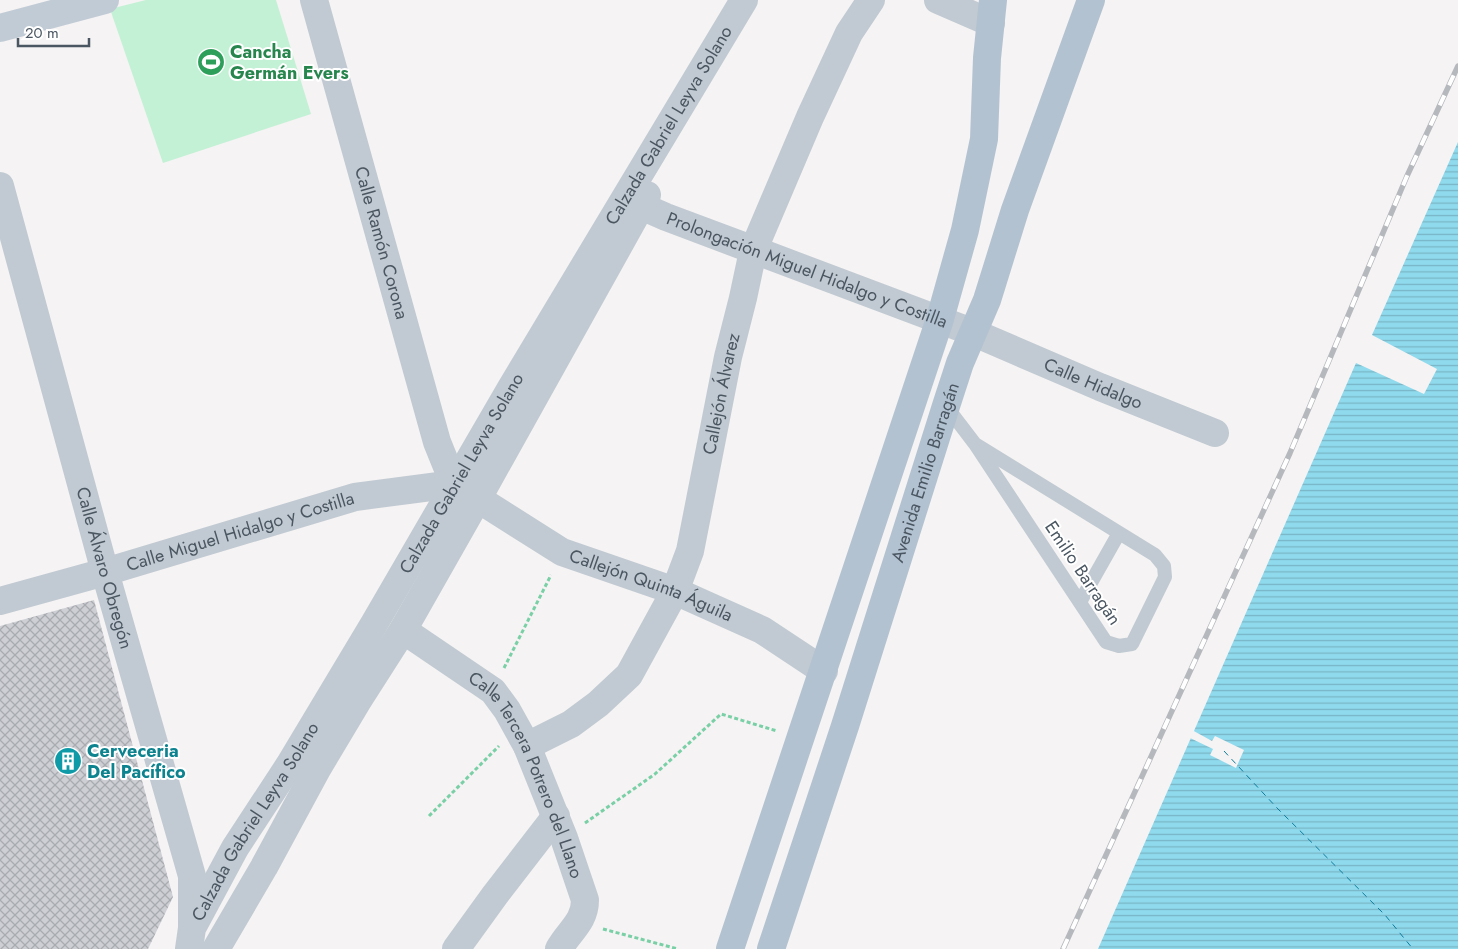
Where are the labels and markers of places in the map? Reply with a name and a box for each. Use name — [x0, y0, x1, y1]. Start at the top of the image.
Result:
place label: Cancha Germán Evers — [230, 39, 349, 86]
sports icon: Cancha Germán Evers — [196, 47, 226, 77]
place label: Cerveceria Del Pacífico — [87, 738, 186, 785]
building icon: Cerveceria Del Pacífico — [53, 746, 83, 776]

